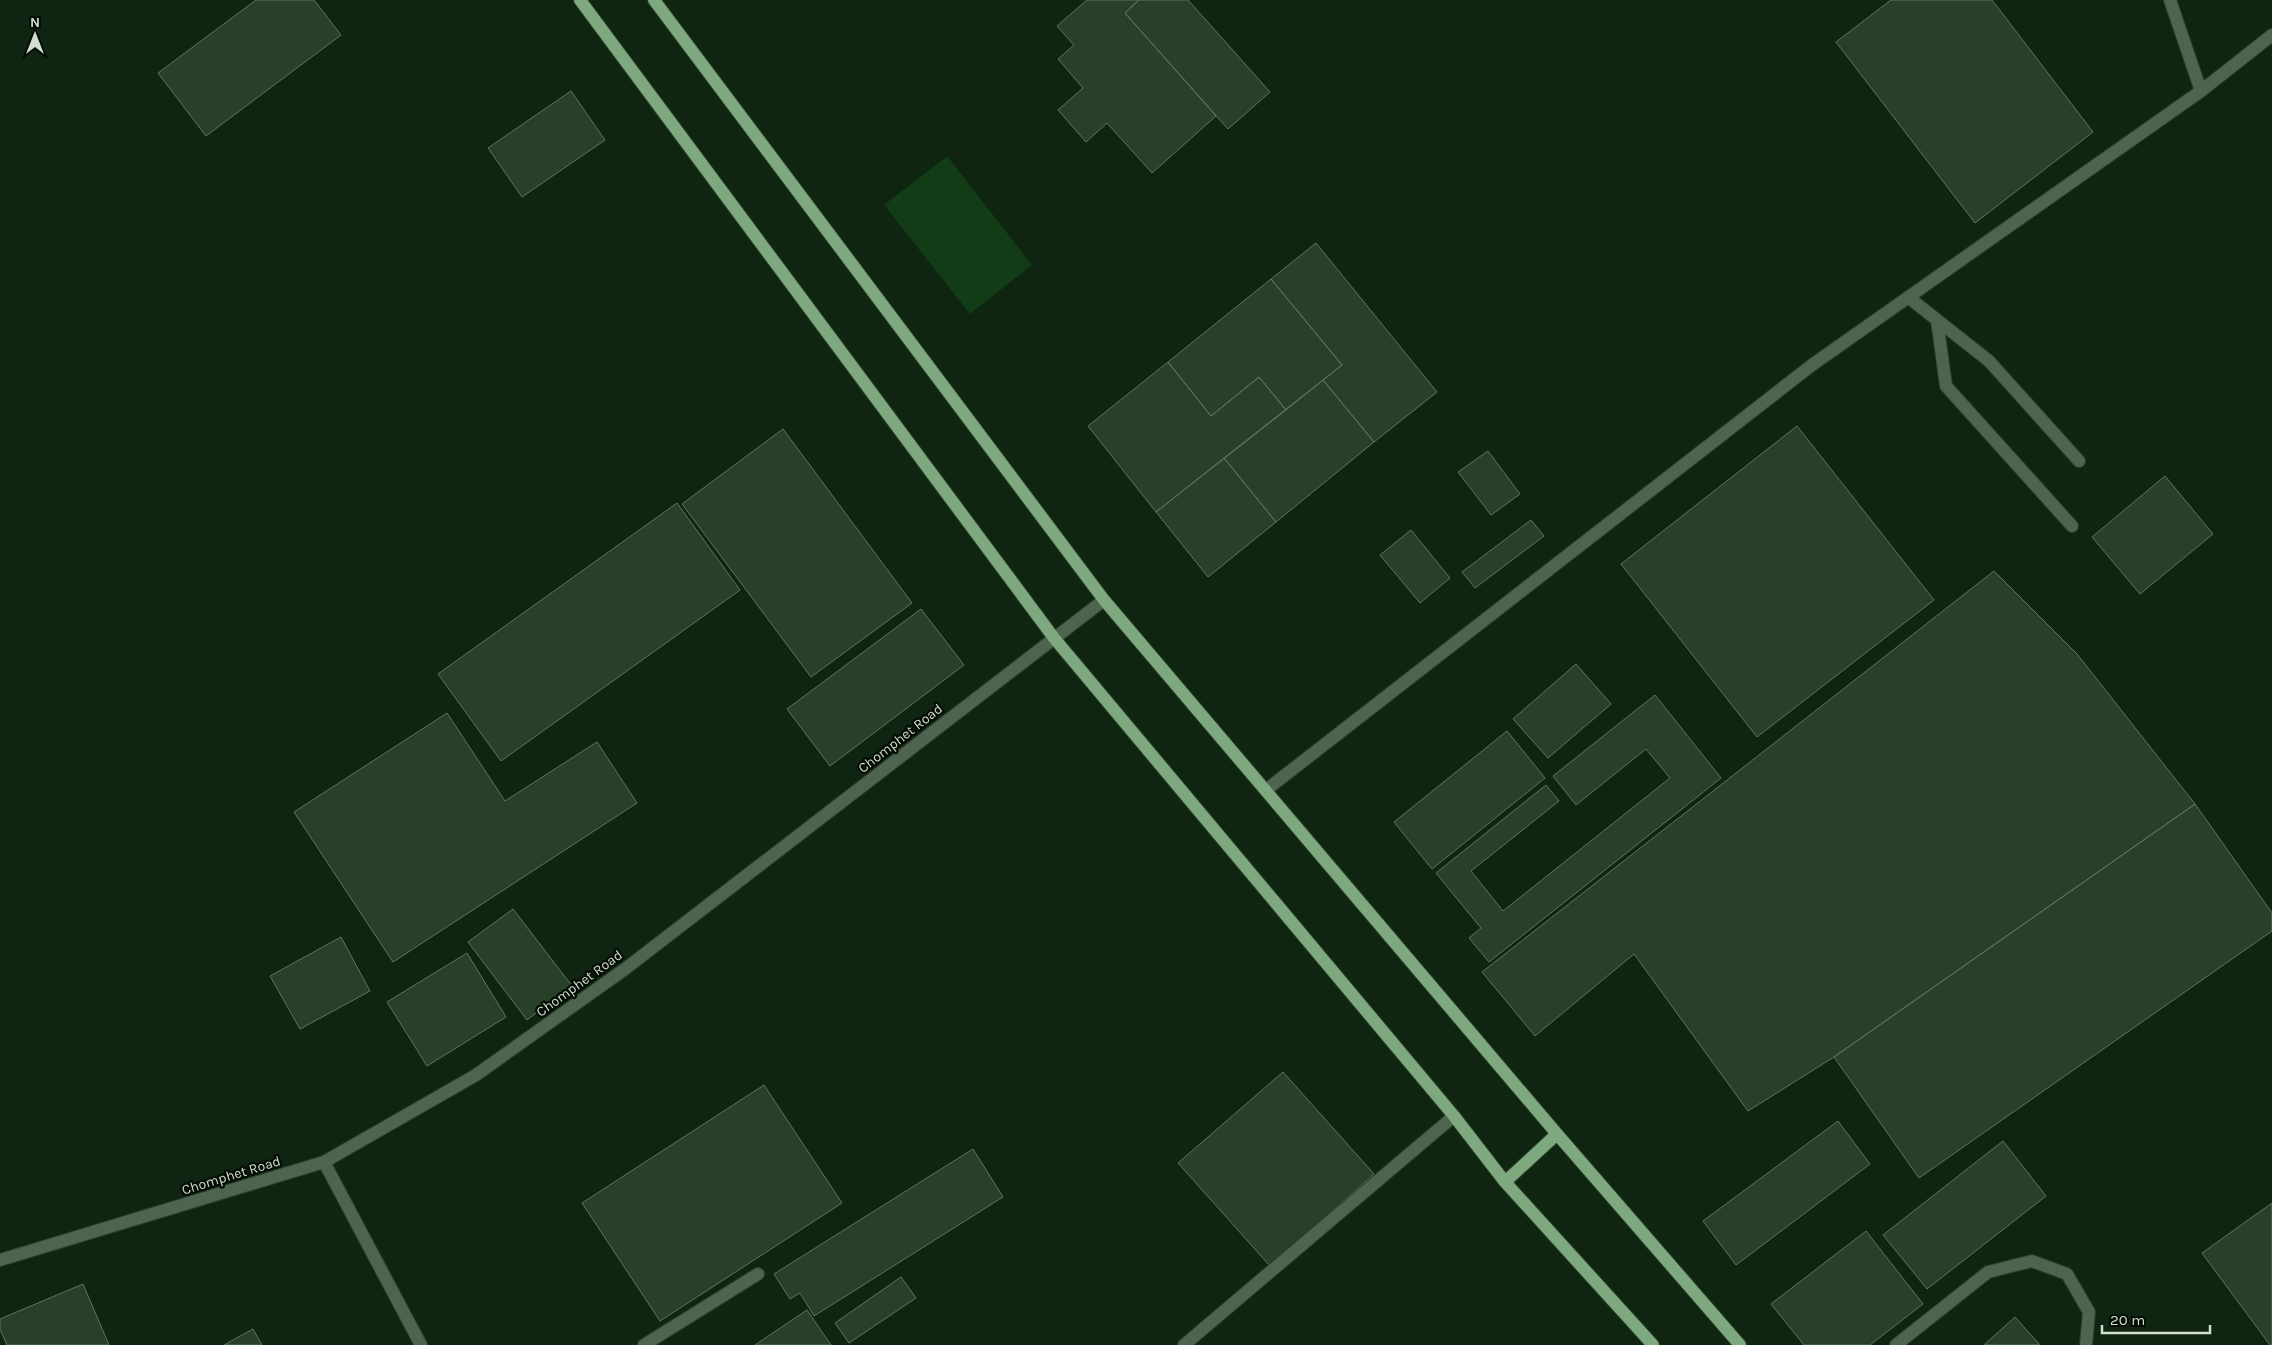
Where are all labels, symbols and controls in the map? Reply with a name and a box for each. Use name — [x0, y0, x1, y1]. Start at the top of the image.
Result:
north arrow — [10, 10, 60, 60]
text: N — [30, 14, 40, 31]
street label: Chomphet Road — [855, 700, 946, 777]
street label: Chomphet Road — [533, 946, 626, 1020]
street label: Chomphet Road — [180, 1152, 283, 1199]
scale bar — [2102, 1302, 2210, 1334]
text: 20 m — [2110, 1311, 2145, 1329]

